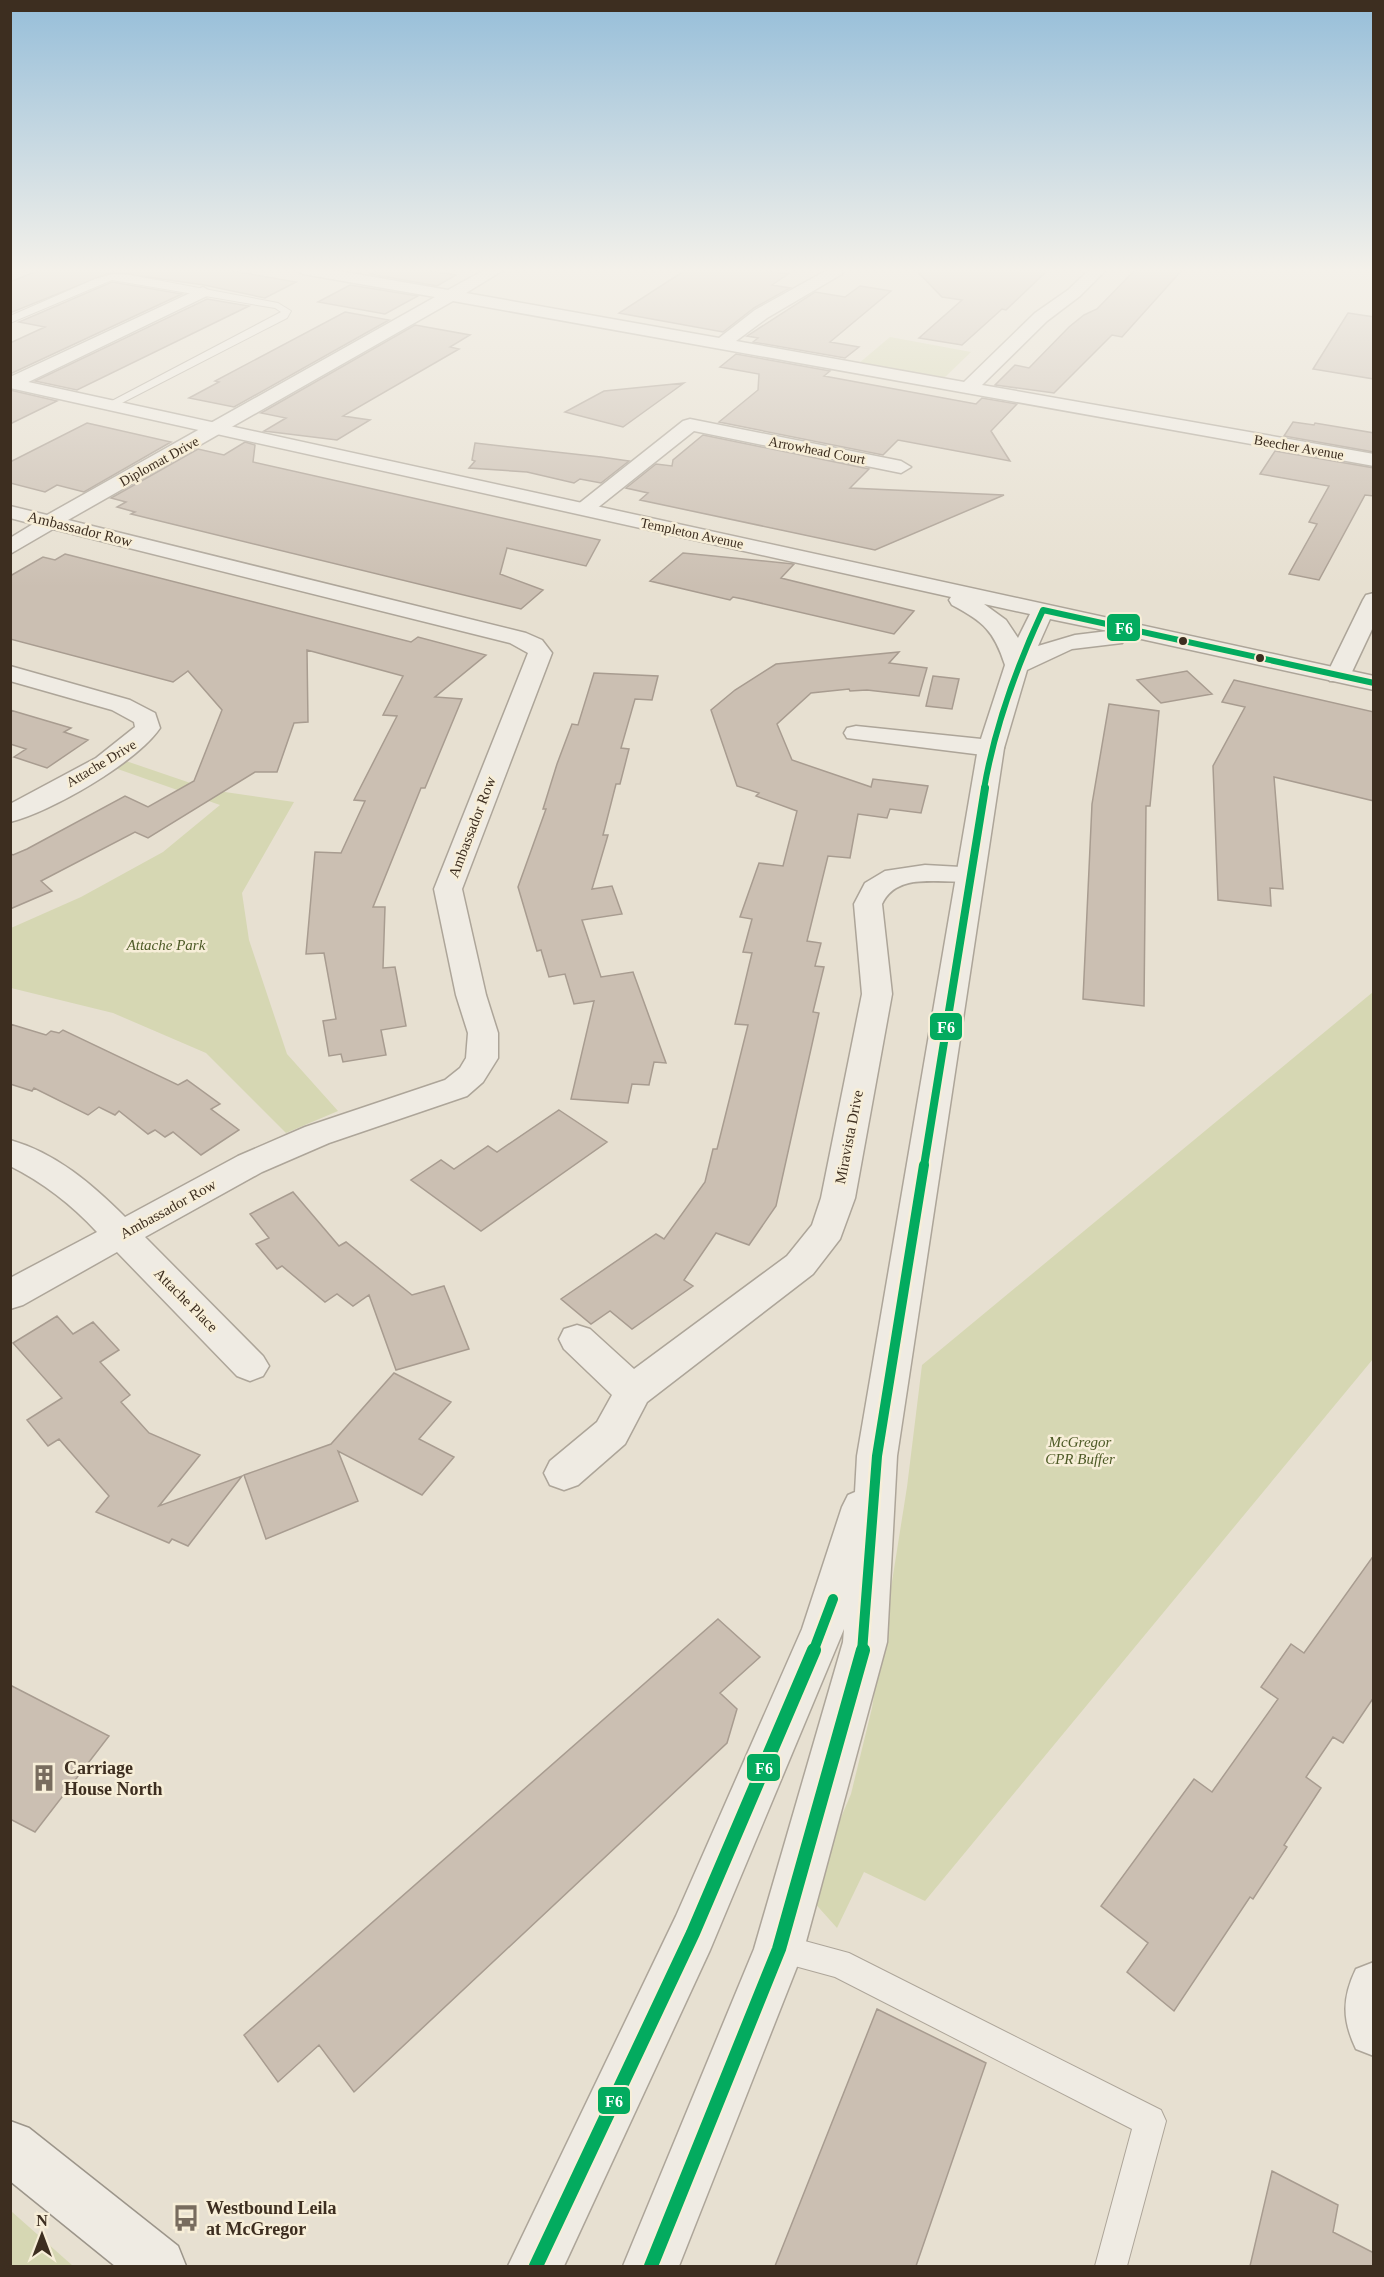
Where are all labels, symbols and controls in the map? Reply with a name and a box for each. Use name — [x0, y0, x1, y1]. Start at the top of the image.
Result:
street label: Beecher Avenue — [1253, 432, 1345, 463]
street label: Diplomat Drive — [117, 433, 201, 489]
street label: Arrowhead Court — [767, 434, 867, 467]
street label: Ambassador Row — [26, 508, 134, 550]
street label: Templeton Avenue — [639, 515, 745, 552]
line badge: F6 — [1106, 613, 1141, 642]
text: F6 — [1115, 620, 1133, 637]
unlabelled marker — [1177, 635, 1189, 647]
unlabelled marker — [1254, 652, 1266, 664]
street label: Attache Drive — [64, 737, 139, 790]
street label: Ambassador Row — [445, 774, 499, 880]
park label: Attache Park — [126, 937, 206, 953]
line badge: F6 — [929, 1012, 963, 1041]
text: F6 — [937, 1019, 955, 1036]
street label: Miravista Drive — [832, 1088, 866, 1185]
street label: Ambassador Row — [117, 1176, 219, 1242]
street label: Attache Place — [151, 1265, 221, 1335]
park label: McGregor CPR Buffer — [1045, 1434, 1115, 1467]
line badge: F6 — [746, 1753, 781, 1782]
place label: Carriage House North — [64, 1758, 163, 1799]
text: F6 — [755, 1760, 773, 1777]
building icon: Carriage House North — [29, 1763, 59, 1793]
line badge: F6 — [597, 2086, 631, 2115]
text: F6 — [605, 2093, 623, 2110]
place label: Westbound Leila at McGregor — [206, 2198, 337, 2239]
bus stop icon: Westbound Leila at McGregor — [171, 2203, 201, 2233]
north arrow — [12, 2205, 72, 2265]
text: N — [36, 2212, 48, 2229]

